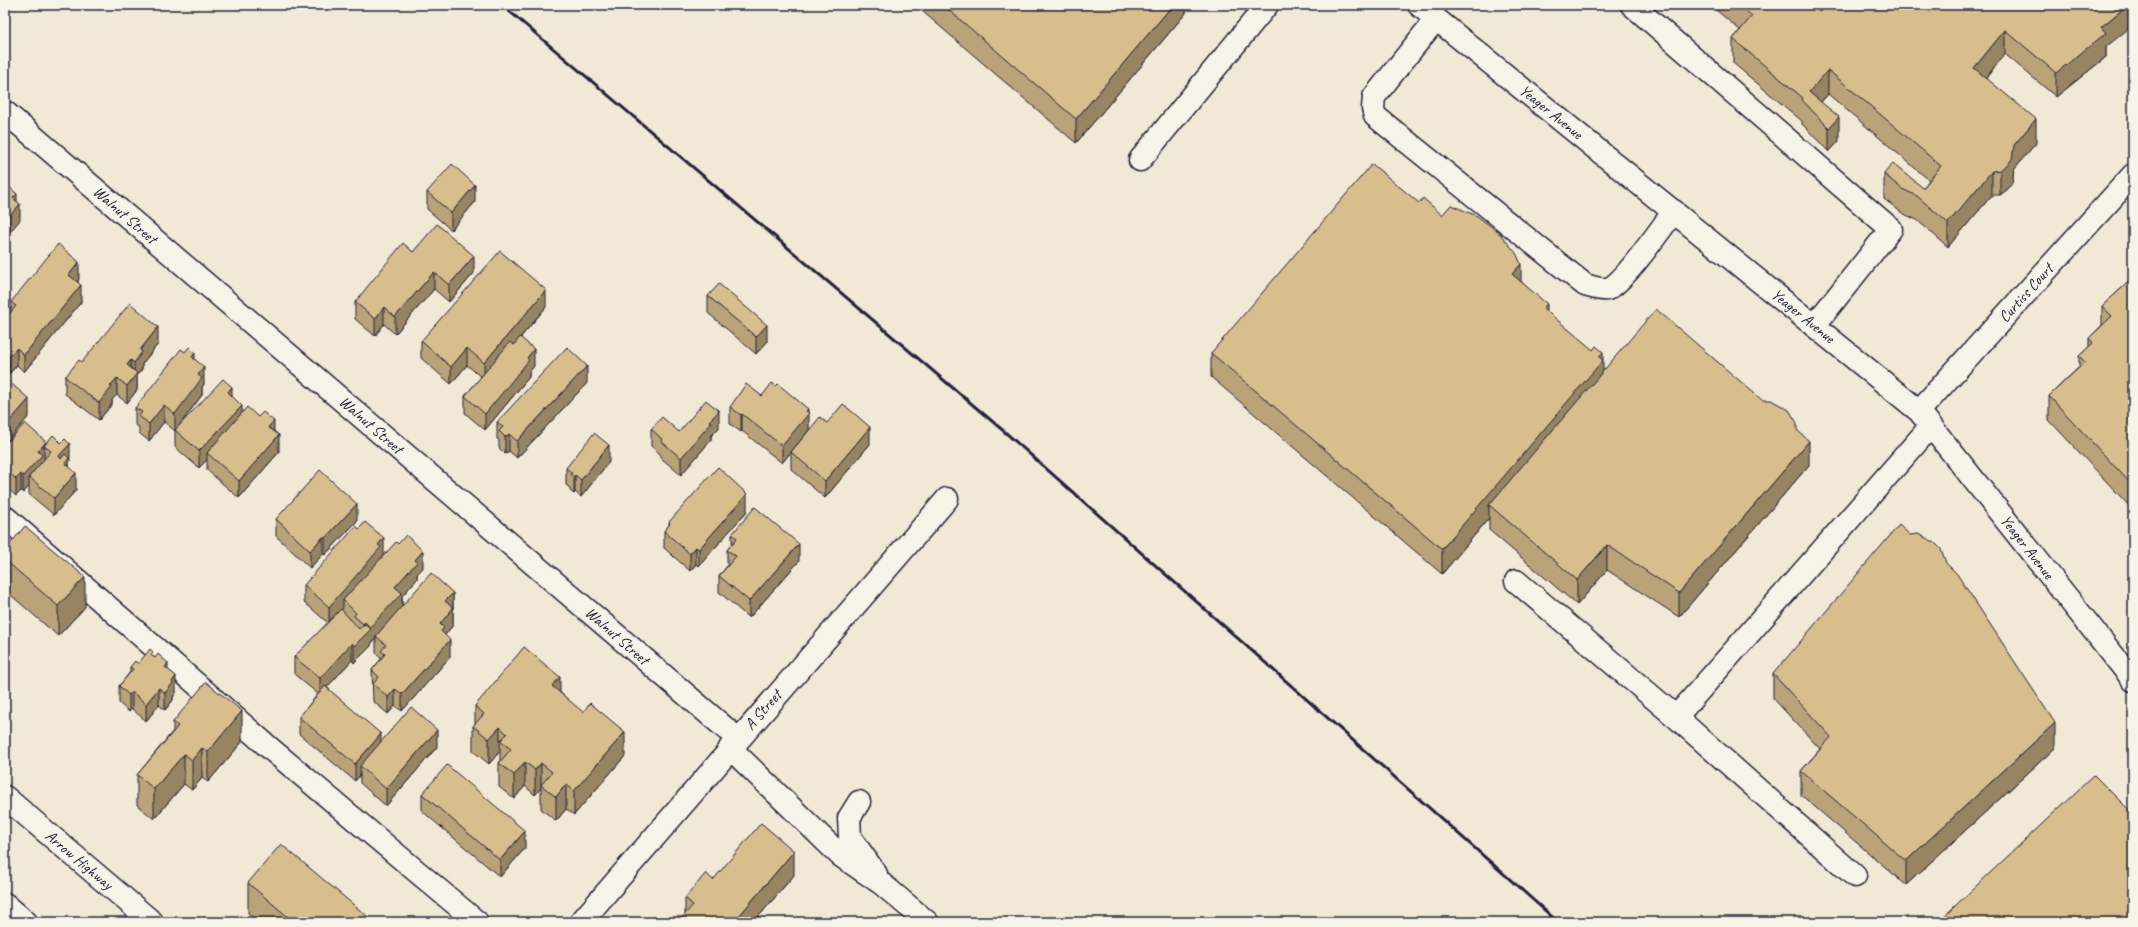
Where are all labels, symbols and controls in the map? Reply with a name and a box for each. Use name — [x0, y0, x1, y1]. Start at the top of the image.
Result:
street label: Yeager Avenue — [1515, 80, 1588, 145]
street label: Walnut Street — [89, 182, 163, 250]
street label: Curtiss Court — [1994, 257, 2059, 327]
street label: Yeager Avenue — [1767, 284, 1840, 349]
street label: Walnut Street — [335, 392, 409, 460]
street label: Yeager Avenue — [1996, 511, 2059, 585]
street label: Walnut Street — [581, 603, 655, 671]
street label: A Street — [740, 684, 788, 734]
street label: Arrow Highway — [41, 826, 118, 895]

